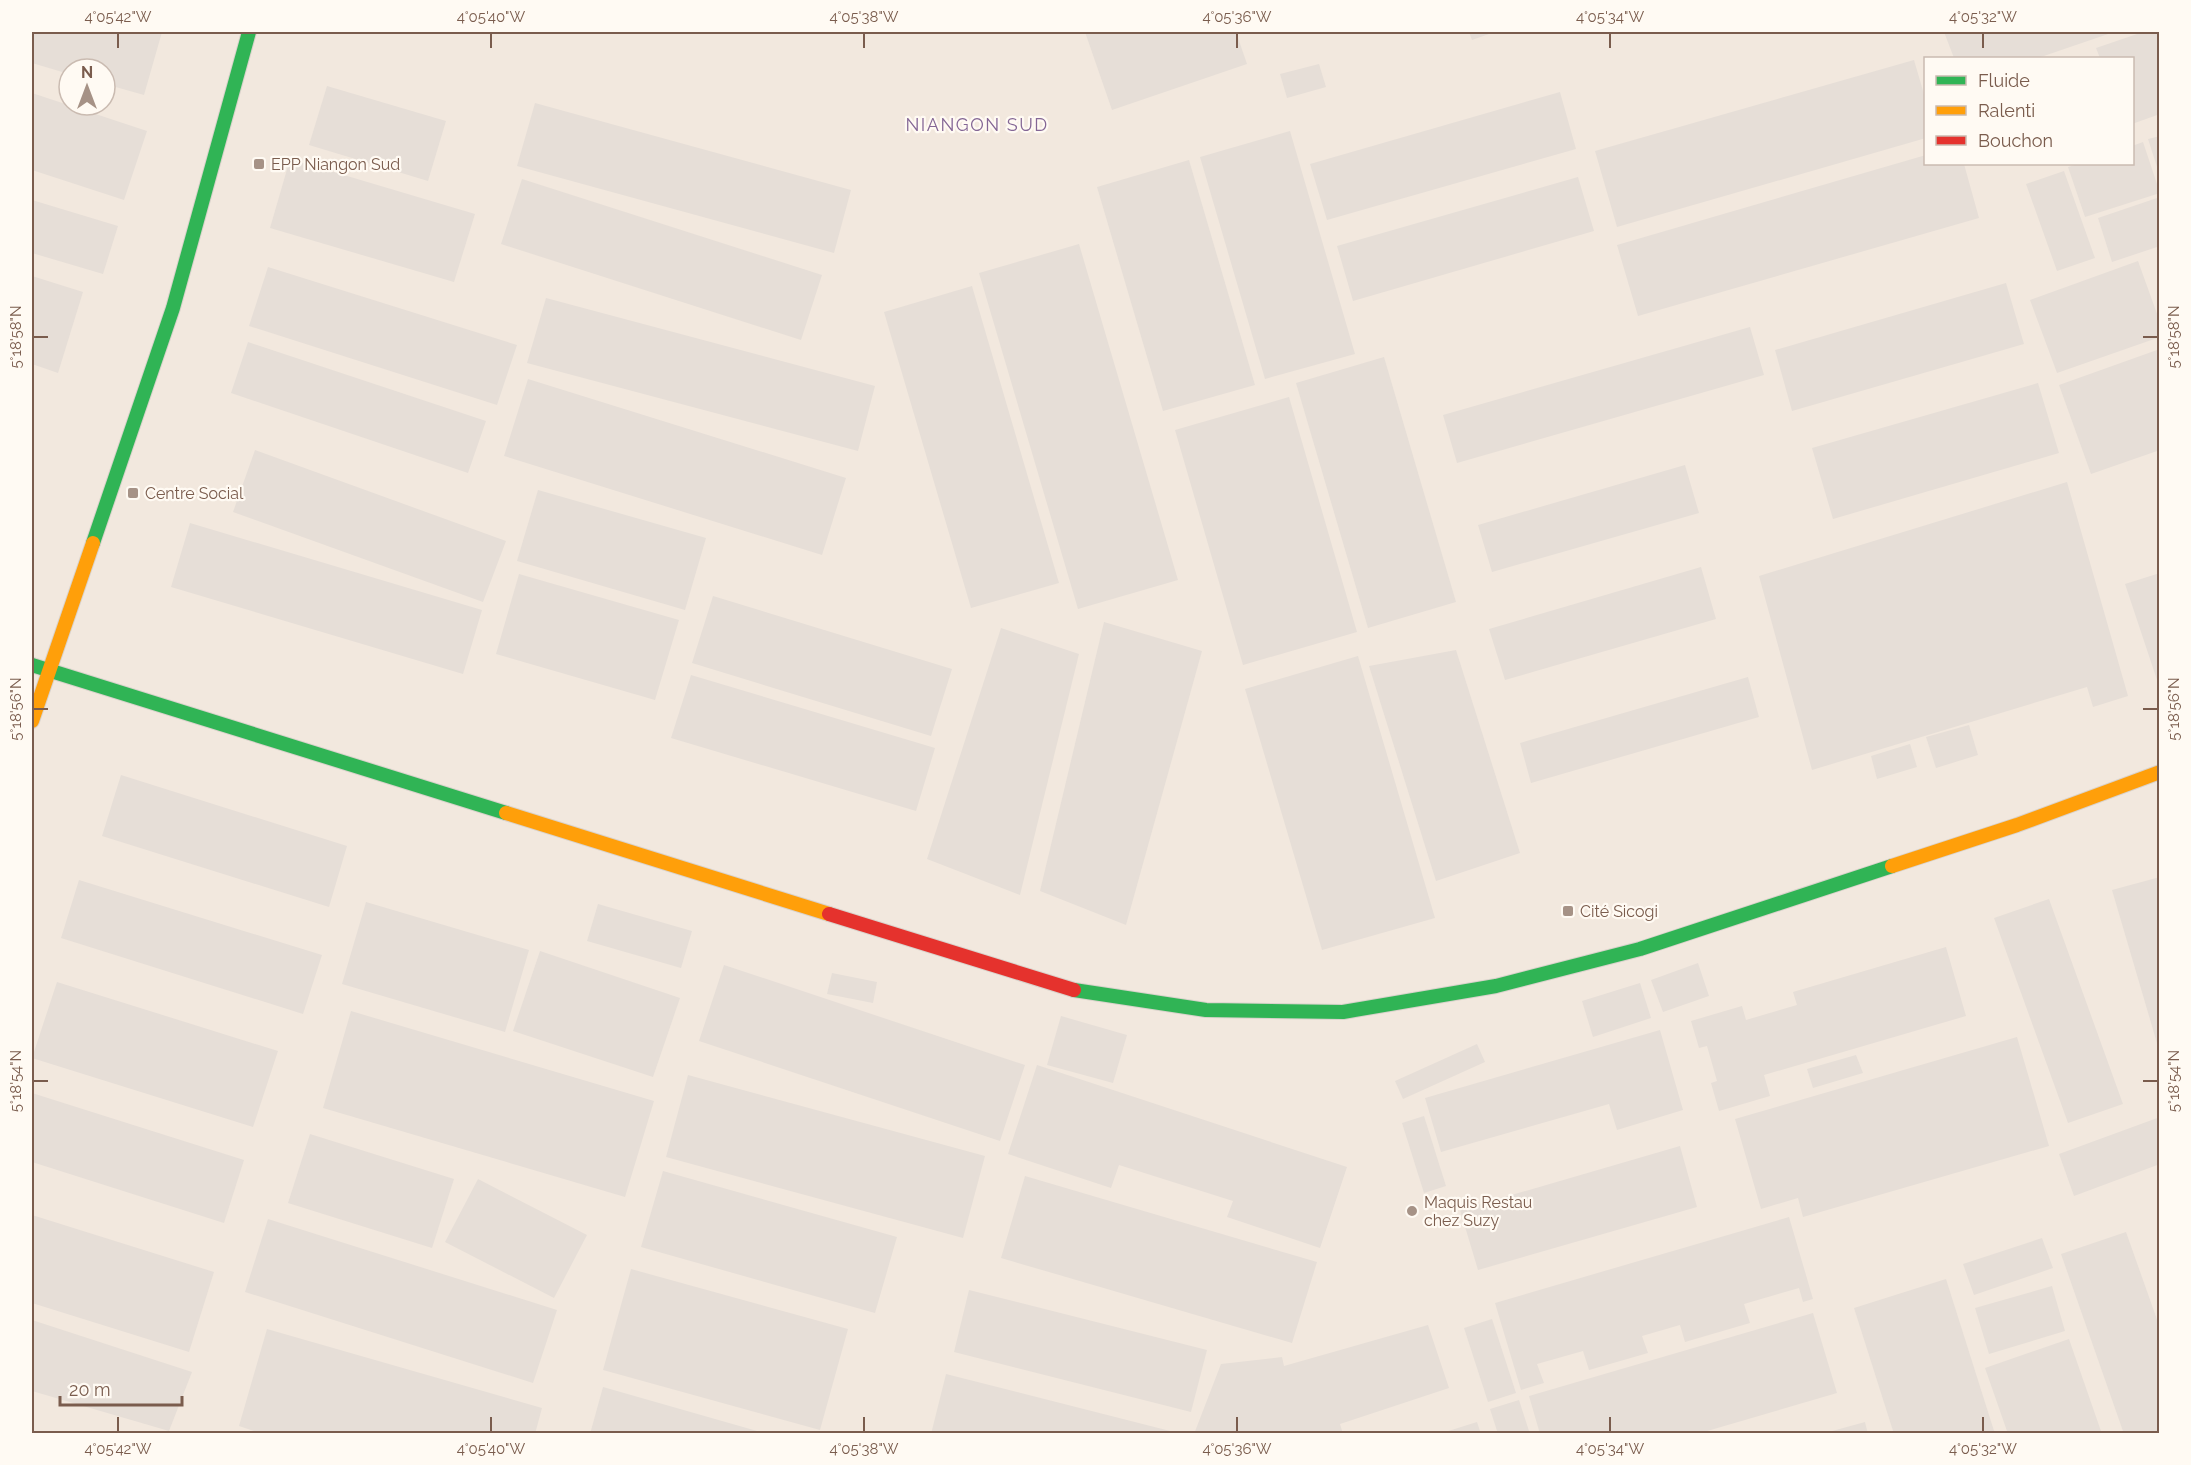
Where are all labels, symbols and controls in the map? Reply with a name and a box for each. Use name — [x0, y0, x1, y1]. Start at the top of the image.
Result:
text: 4°05'42"W — [85, 8, 152, 26]
text: 4°05'40"W — [457, 8, 525, 26]
text: 4°05'38"W — [830, 8, 899, 26]
text: 4°05'36"W — [1202, 8, 1272, 26]
text: 4°05'34"W — [1576, 8, 1644, 26]
text: 4°05'32"W — [1949, 8, 2017, 26]
north arrow — [57, 57, 117, 117]
legend — [1924, 57, 2134, 165]
text: N — [81, 63, 93, 82]
text: Fluide — [1978, 70, 2030, 91]
text: Ralenti — [1978, 100, 2035, 121]
district label: NIANGON SUD — [905, 114, 1049, 135]
text: Bouchon — [1978, 130, 2053, 151]
place label: EPP Niangon Sud — [271, 155, 400, 174]
marker: EPP Niangon Sud — [252, 157, 266, 171]
text: 5°18'58"N — [7, 305, 25, 369]
text: 5°18'58"N — [2165, 305, 2183, 369]
place label: Centre Social — [145, 484, 244, 503]
marker: Centre Social — [126, 486, 140, 500]
text: 5°18'56"N — [7, 677, 25, 741]
text: 5°18'56"N — [2165, 677, 2183, 741]
place label: Cité Sicogi — [1580, 902, 1658, 921]
marker: Cité Sicogi — [1561, 904, 1575, 918]
text: 5°18'54"N — [7, 1050, 25, 1112]
text: 5°18'54"N — [2165, 1050, 2183, 1112]
place label: Maquis Restau chez Suzy — [1424, 1193, 1532, 1230]
marker: Maquis Restau chez Suzy — [1405, 1204, 1419, 1218]
scale bar — [60, 1369, 182, 1407]
text: 20 m — [69, 1379, 111, 1400]
text: 4°05'42"W — [85, 1440, 152, 1458]
text: 4°05'40"W — [457, 1440, 525, 1458]
text: 4°05'38"W — [830, 1440, 899, 1458]
text: 4°05'36"W — [1202, 1440, 1272, 1458]
text: 4°05'34"W — [1576, 1440, 1644, 1458]
text: 4°05'32"W — [1949, 1440, 2017, 1458]

